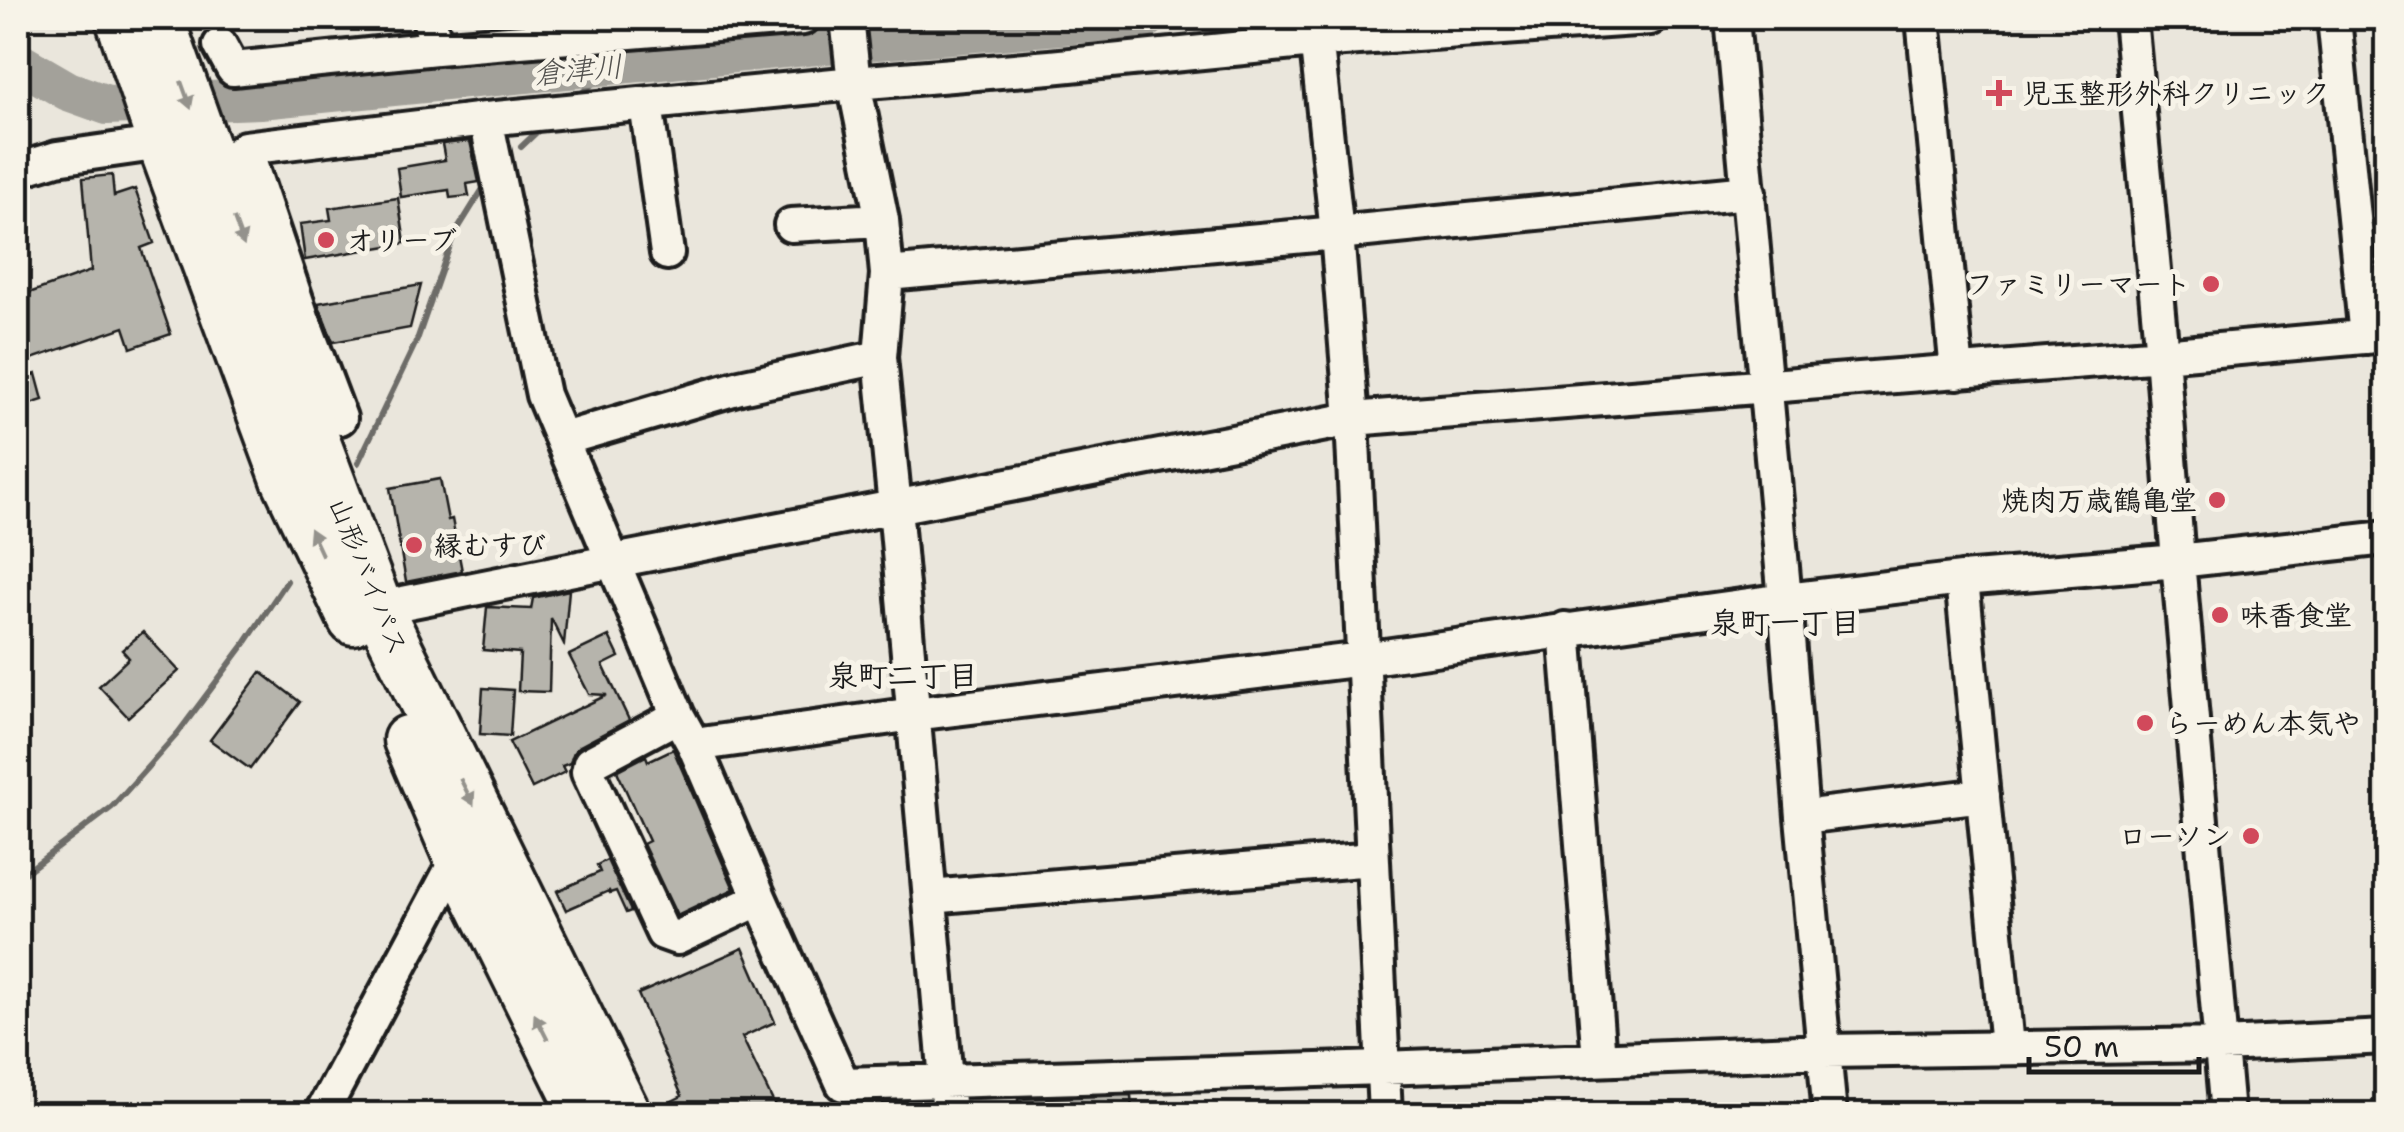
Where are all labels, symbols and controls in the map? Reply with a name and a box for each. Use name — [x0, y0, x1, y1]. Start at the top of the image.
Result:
water label: 倉津川 — [531, 45, 625, 94]
place label: 児玉整形外科クリニック — [2022, 74, 2330, 112]
one-way arrow — [179, 80, 194, 110]
marker: 児玉整形外科クリニック — [1986, 80, 2012, 106]
one-way arrow — [232, 218, 247, 248]
place label: オリーブ — [346, 221, 457, 259]
marker: オリーブ — [315, 229, 337, 251]
place label: ファミリーマート — [1966, 265, 2191, 303]
marker: ファミリーマート — [2200, 273, 2222, 295]
place label: 焼肉万歳鶴亀堂 — [2001, 481, 2197, 519]
marker: 焼肉万歳鶴亀堂 — [2206, 489, 2228, 511]
street label: 山形バイパス — [320, 491, 418, 661]
place label: 縁むすび — [434, 526, 546, 564]
one-way arrow — [308, 527, 324, 557]
marker: 縁むすび — [403, 534, 425, 556]
place label: 味香食堂 — [2240, 596, 2352, 634]
district label: 泉町一丁目 — [1710, 602, 1860, 643]
marker: 味香食堂 — [2209, 604, 2231, 626]
district label: 泉町二丁目 — [828, 655, 978, 696]
place label: らーめん本気や — [2165, 704, 2361, 742]
marker: らーめん本気や — [2134, 712, 2156, 734]
one-way arrow — [458, 778, 475, 807]
place label: ローソン — [2119, 817, 2231, 855]
marker: ローソン — [2240, 825, 2262, 847]
scale bar — [2029, 1012, 2199, 1074]
one-way arrow — [533, 1013, 550, 1042]
text: 50 m — [2044, 1026, 2119, 1067]

